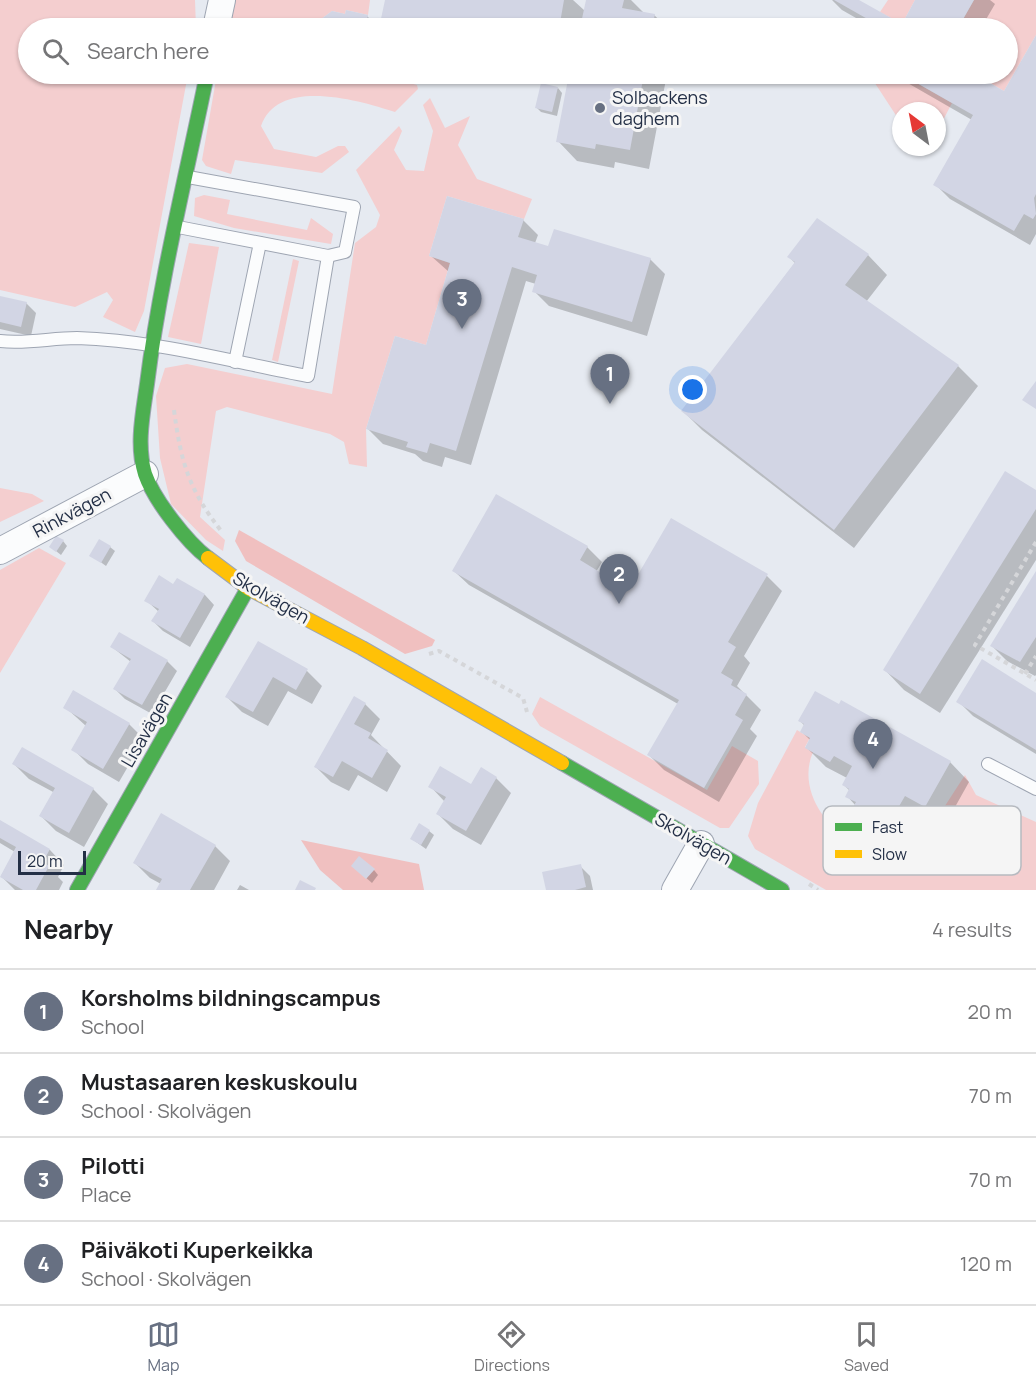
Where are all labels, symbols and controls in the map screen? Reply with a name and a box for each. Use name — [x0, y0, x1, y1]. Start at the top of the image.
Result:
search box — [18, 18, 1018, 84]
icon: search — [39, 35, 72, 68]
text: Search here — [87, 36, 209, 66]
place label: Solbackens daghem — [612, 85, 708, 130]
marker: Solbackens daghem — [593, 101, 607, 115]
north arrow — [892, 102, 946, 156]
pin: 3 — [442, 280, 482, 329]
pin: 1 — [590, 354, 630, 404]
your location — [678, 375, 707, 404]
street label: Rinkvägen — [28, 481, 115, 543]
pin: 2 — [600, 554, 638, 604]
street label: Skolvägen — [229, 566, 314, 629]
street label: Lisavägen — [115, 688, 177, 771]
pin: 4 — [854, 720, 892, 769]
legend — [823, 806, 1021, 875]
street label: Skolvägen — [651, 807, 736, 870]
text: Fast — [872, 816, 903, 838]
text: Slow — [872, 843, 907, 865]
scale bar — [18, 848, 86, 876]
text: 20 m — [27, 850, 63, 872]
text: Nearby — [24, 911, 113, 947]
text: 4 results — [932, 916, 1012, 943]
text: Korsholms bildningscampus — [81, 983, 381, 1013]
text: 1 — [39, 998, 48, 1025]
text: 20 m — [967, 998, 1012, 1025]
text: School — [81, 1013, 145, 1040]
text: Mustasaaren keskuskoulu — [81, 1067, 358, 1097]
text: 2 — [38, 1082, 49, 1109]
text: 70 m — [969, 1082, 1012, 1109]
text: School · Skolvägen — [81, 1097, 251, 1124]
text: Pilotti — [81, 1151, 145, 1181]
text: 3 — [38, 1166, 49, 1193]
text: 70 m — [969, 1166, 1012, 1193]
text: Place — [81, 1181, 131, 1208]
text: Päiväkoti Kuperkeikka — [81, 1235, 313, 1265]
text: 4 — [37, 1250, 50, 1277]
text: 120 m — [960, 1250, 1012, 1277]
text: School · Skolvägen — [81, 1265, 251, 1292]
tab: Map — [147, 1318, 180, 1376]
tab: Directions — [474, 1318, 550, 1376]
tab: Saved — [844, 1318, 889, 1376]

